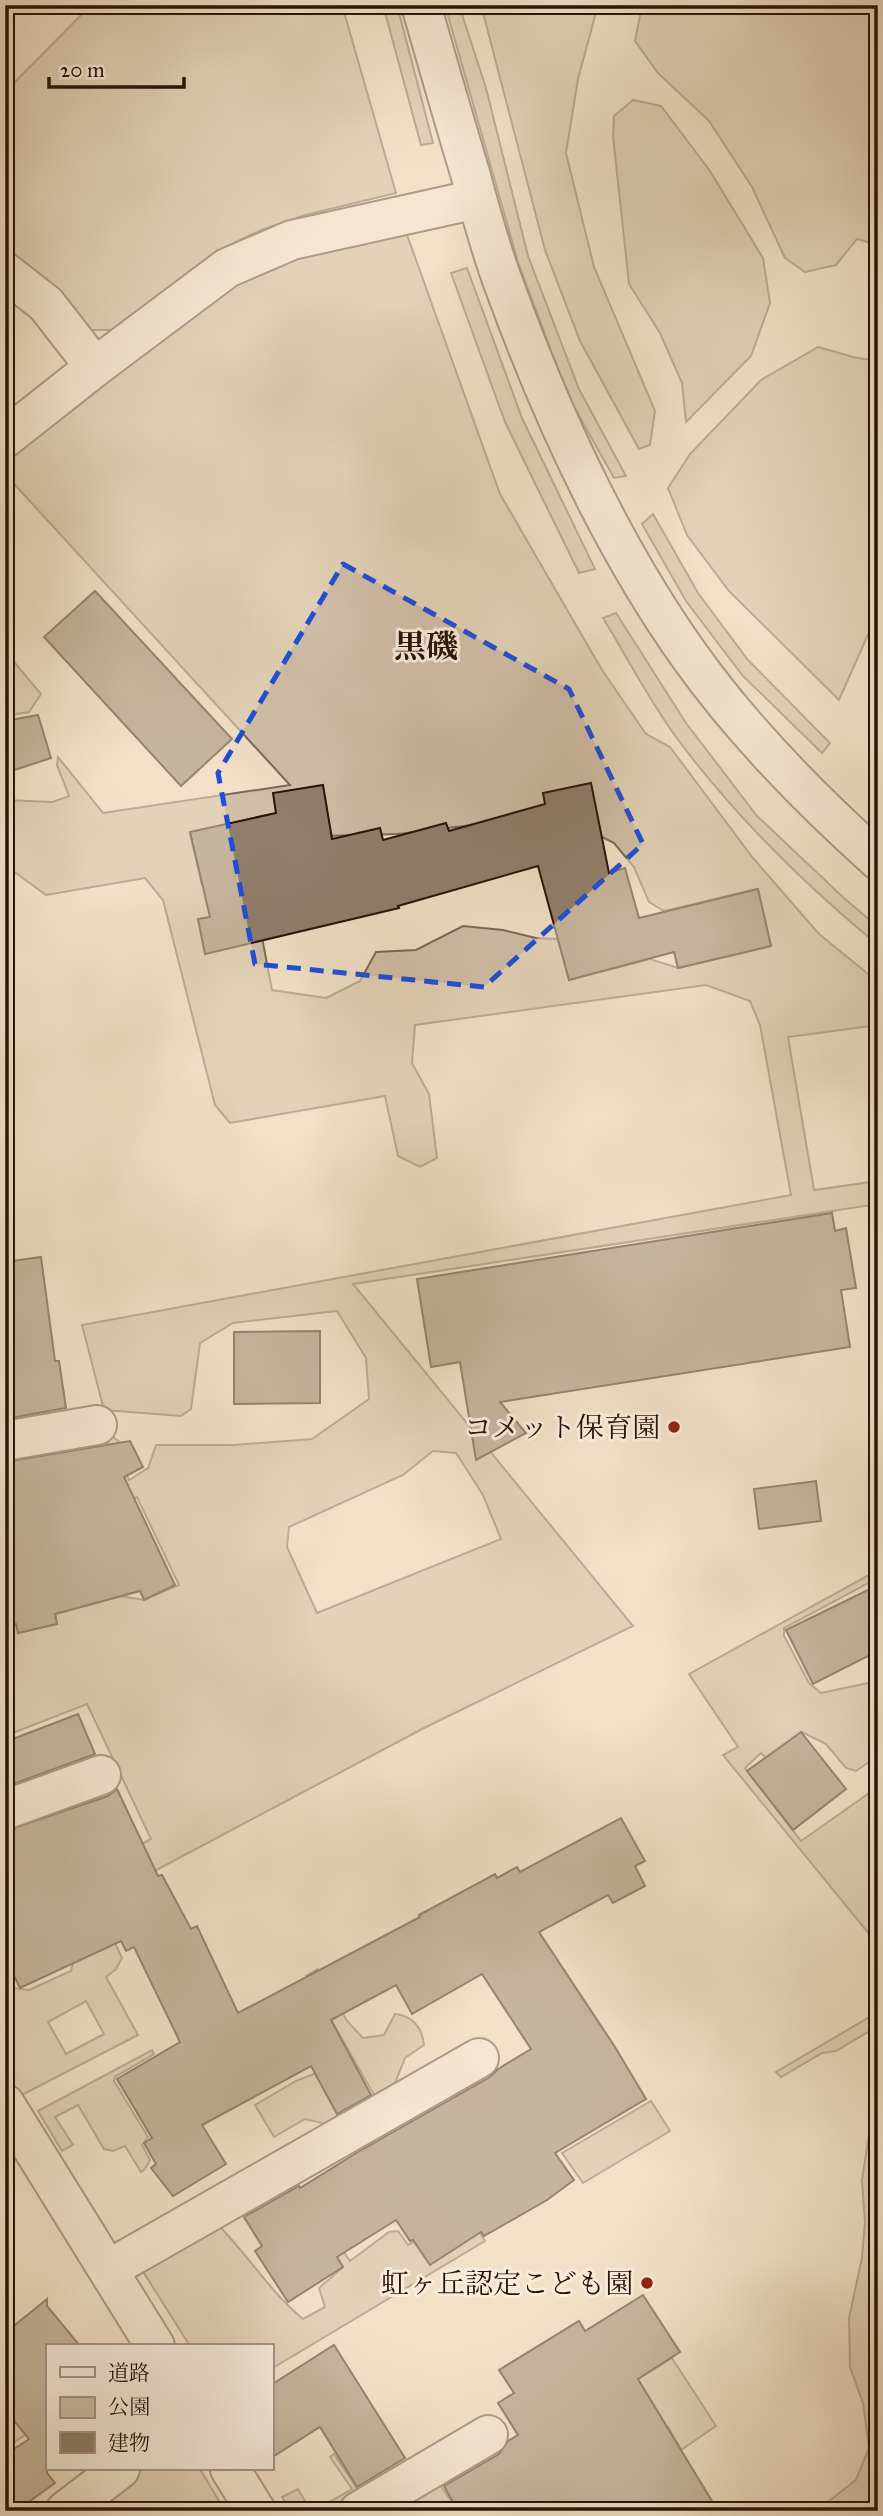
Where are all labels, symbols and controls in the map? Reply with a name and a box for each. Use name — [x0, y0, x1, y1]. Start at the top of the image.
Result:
scale bar — [49, 46, 184, 90]
text: 20 m — [60, 57, 105, 83]
district label: 黒磯 — [394, 627, 458, 666]
place label: コメット保育園 — [464, 1410, 660, 1445]
marker: コメット保育園 — [666, 1419, 682, 1435]
place label: 虹ヶ丘認定こども園 — [381, 2266, 633, 2301]
marker: 虹ヶ丘認定こども園 — [639, 2275, 655, 2291]
legend — [46, 2344, 273, 2470]
text: 道路 — [108, 2360, 150, 2386]
text: 公園 — [108, 2394, 150, 2420]
text: 建物 — [108, 2430, 150, 2456]

